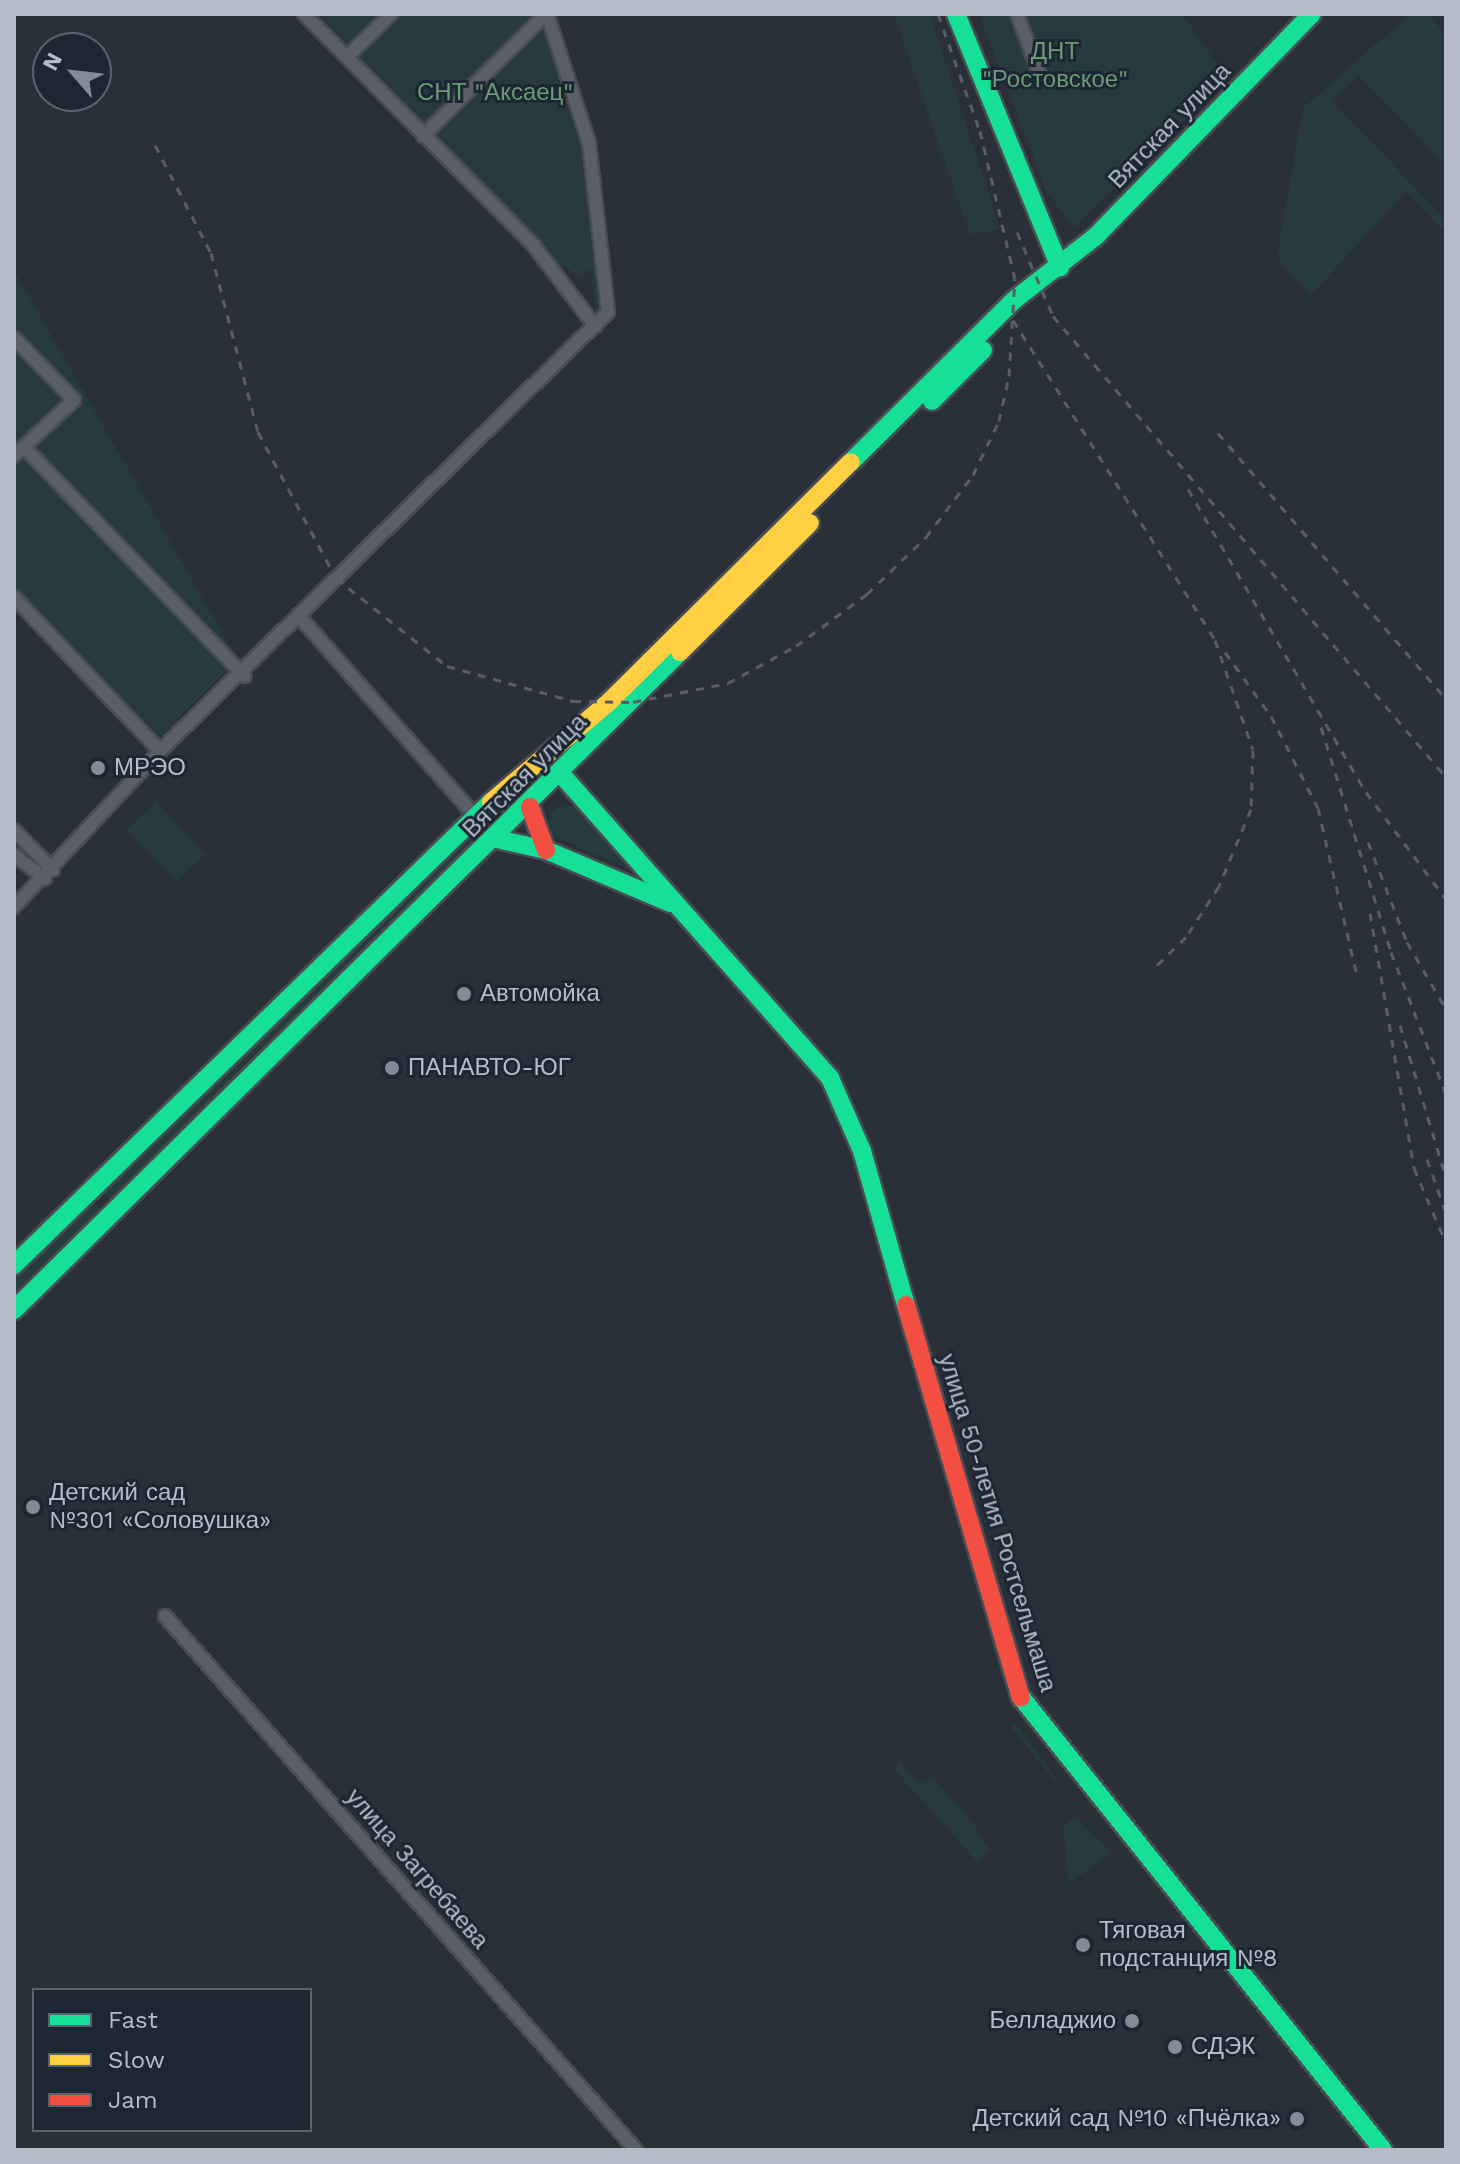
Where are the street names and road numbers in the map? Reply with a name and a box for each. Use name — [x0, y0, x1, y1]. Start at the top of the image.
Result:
street label: Вятская улица — [1103, 57, 1237, 195]
street label: Вятская улица — [457, 708, 593, 844]
street label: улица 50-летия Ростсельмаша — [932, 1350, 1062, 1696]
street label: улица Загребаева — [340, 1783, 494, 1955]

